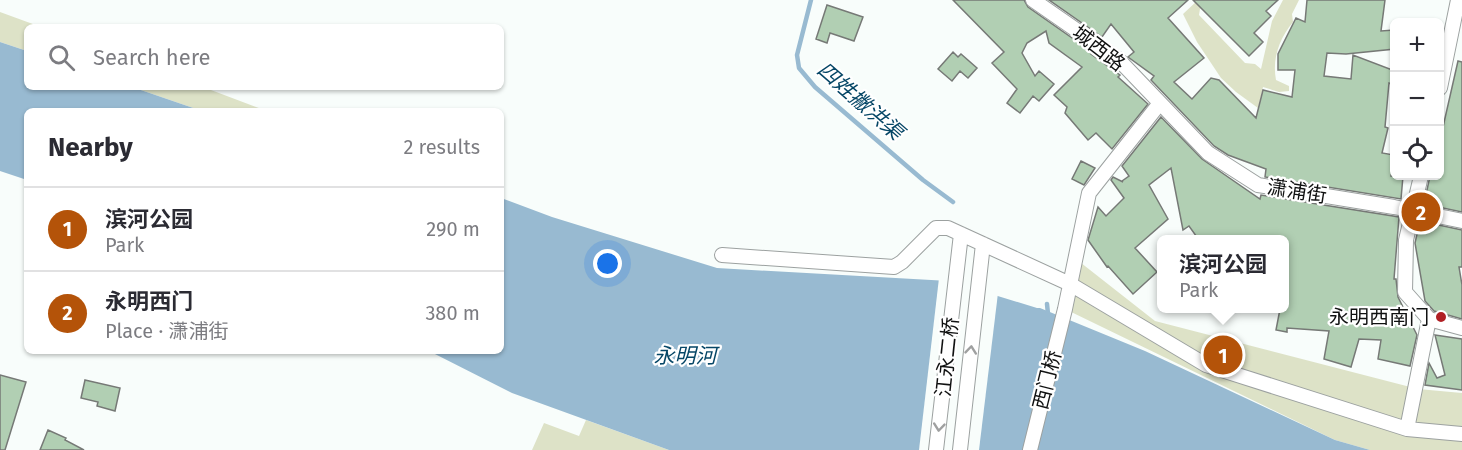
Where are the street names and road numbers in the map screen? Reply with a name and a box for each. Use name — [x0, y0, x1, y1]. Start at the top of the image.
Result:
street label: 城西路 — [1068, 20, 1130, 76]
street label: 潇浦街 — [1265, 174, 1329, 208]
street label: 江永二桥 — [931, 316, 963, 398]
street label: 西门桥 — [1028, 348, 1066, 412]

